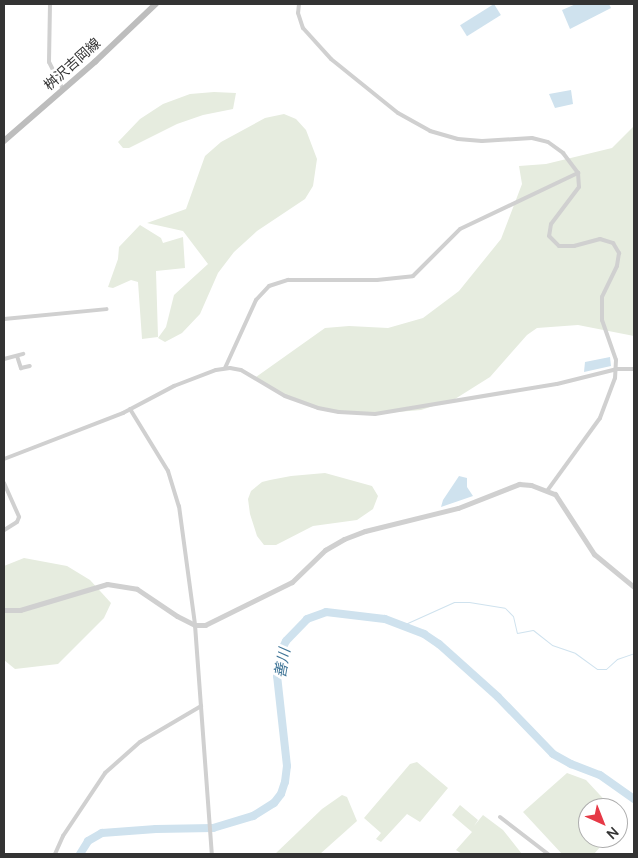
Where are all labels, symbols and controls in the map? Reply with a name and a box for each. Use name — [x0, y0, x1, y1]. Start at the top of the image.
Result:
street label: 桝沢吉岡線 — [40, 34, 104, 94]
water label: 善川 — [271, 647, 293, 679]
north arrow — [578, 798, 628, 848]
text: N — [603, 823, 623, 844]

